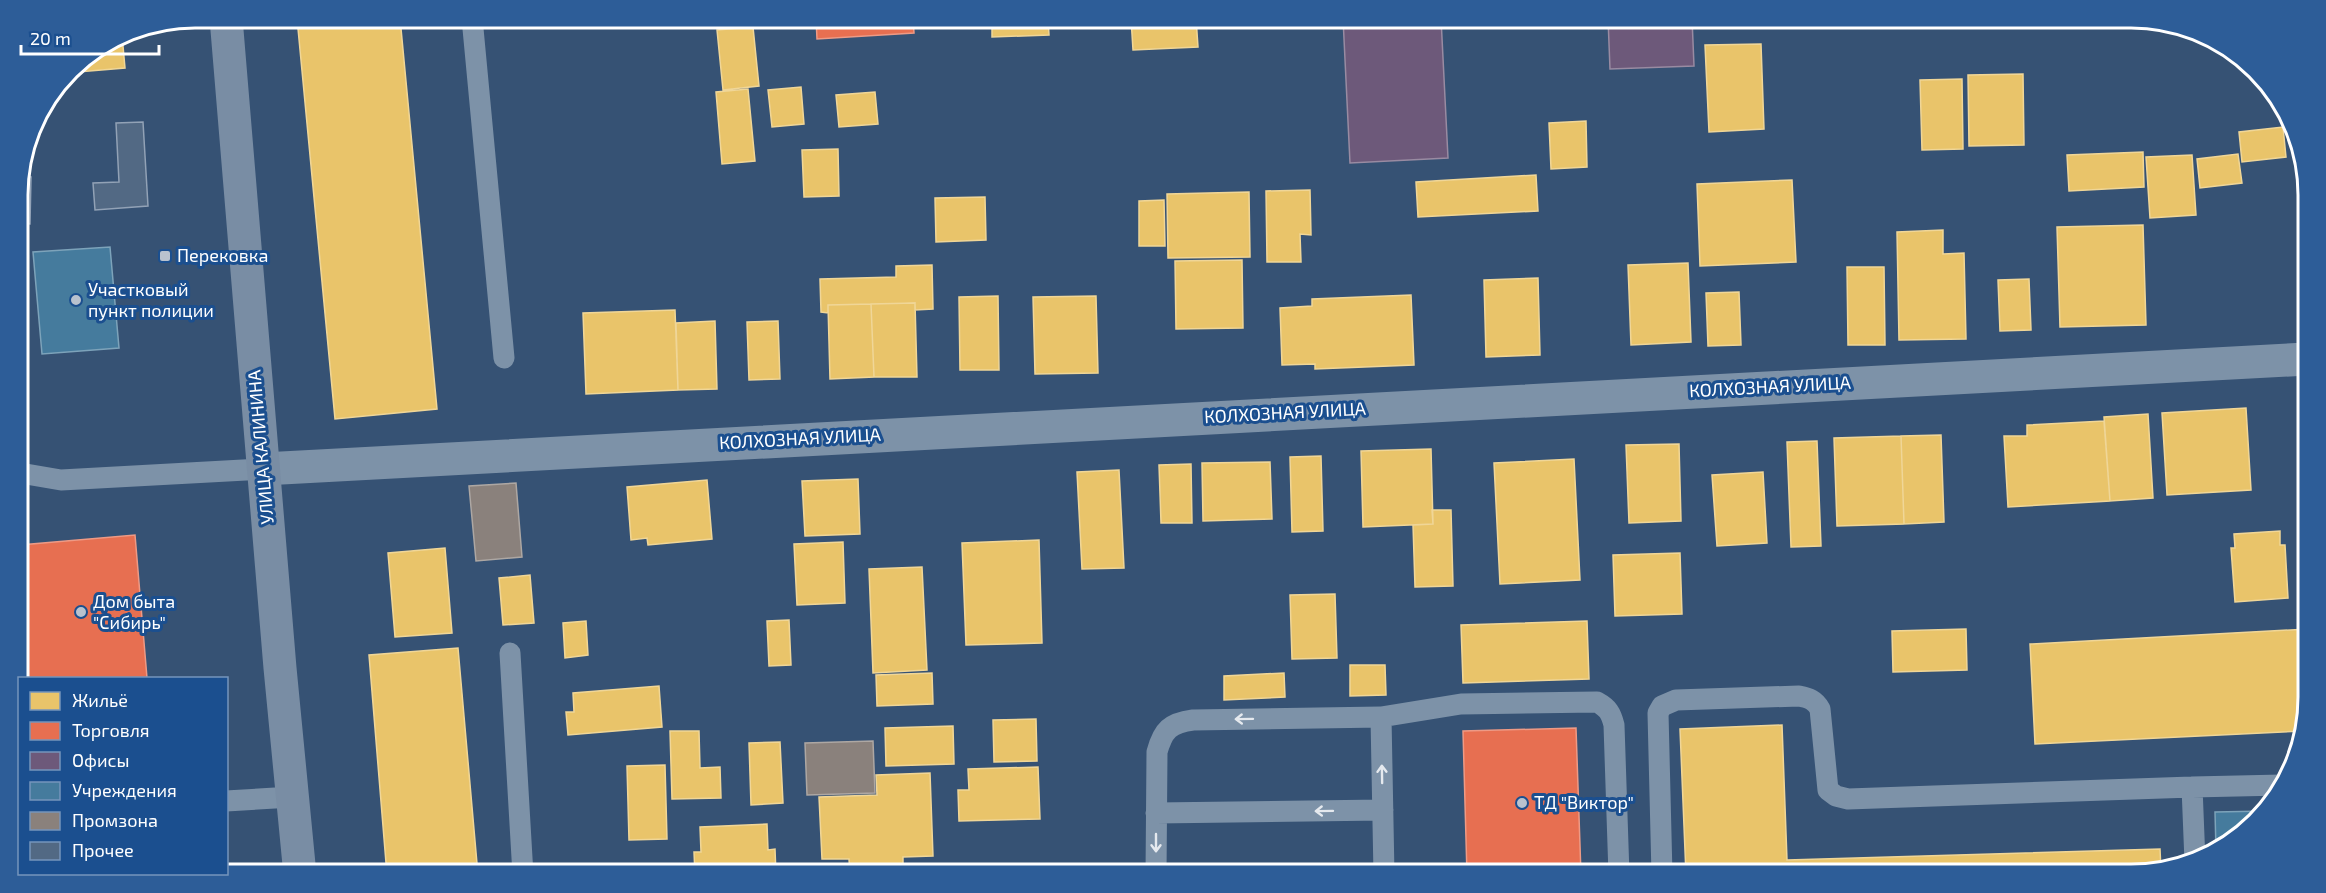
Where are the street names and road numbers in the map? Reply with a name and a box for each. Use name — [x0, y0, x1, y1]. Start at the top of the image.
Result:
street label: УЛИЦА КАЛИНИНА — [242, 368, 278, 525]
street label: КОЛХОЗНАЯ УЛИЦА — [1688, 371, 1852, 401]
street label: КОЛХОЗНАЯ УЛИЦА — [1203, 397, 1367, 427]
street label: КОЛХОЗНАЯ УЛИЦА — [718, 423, 882, 453]

